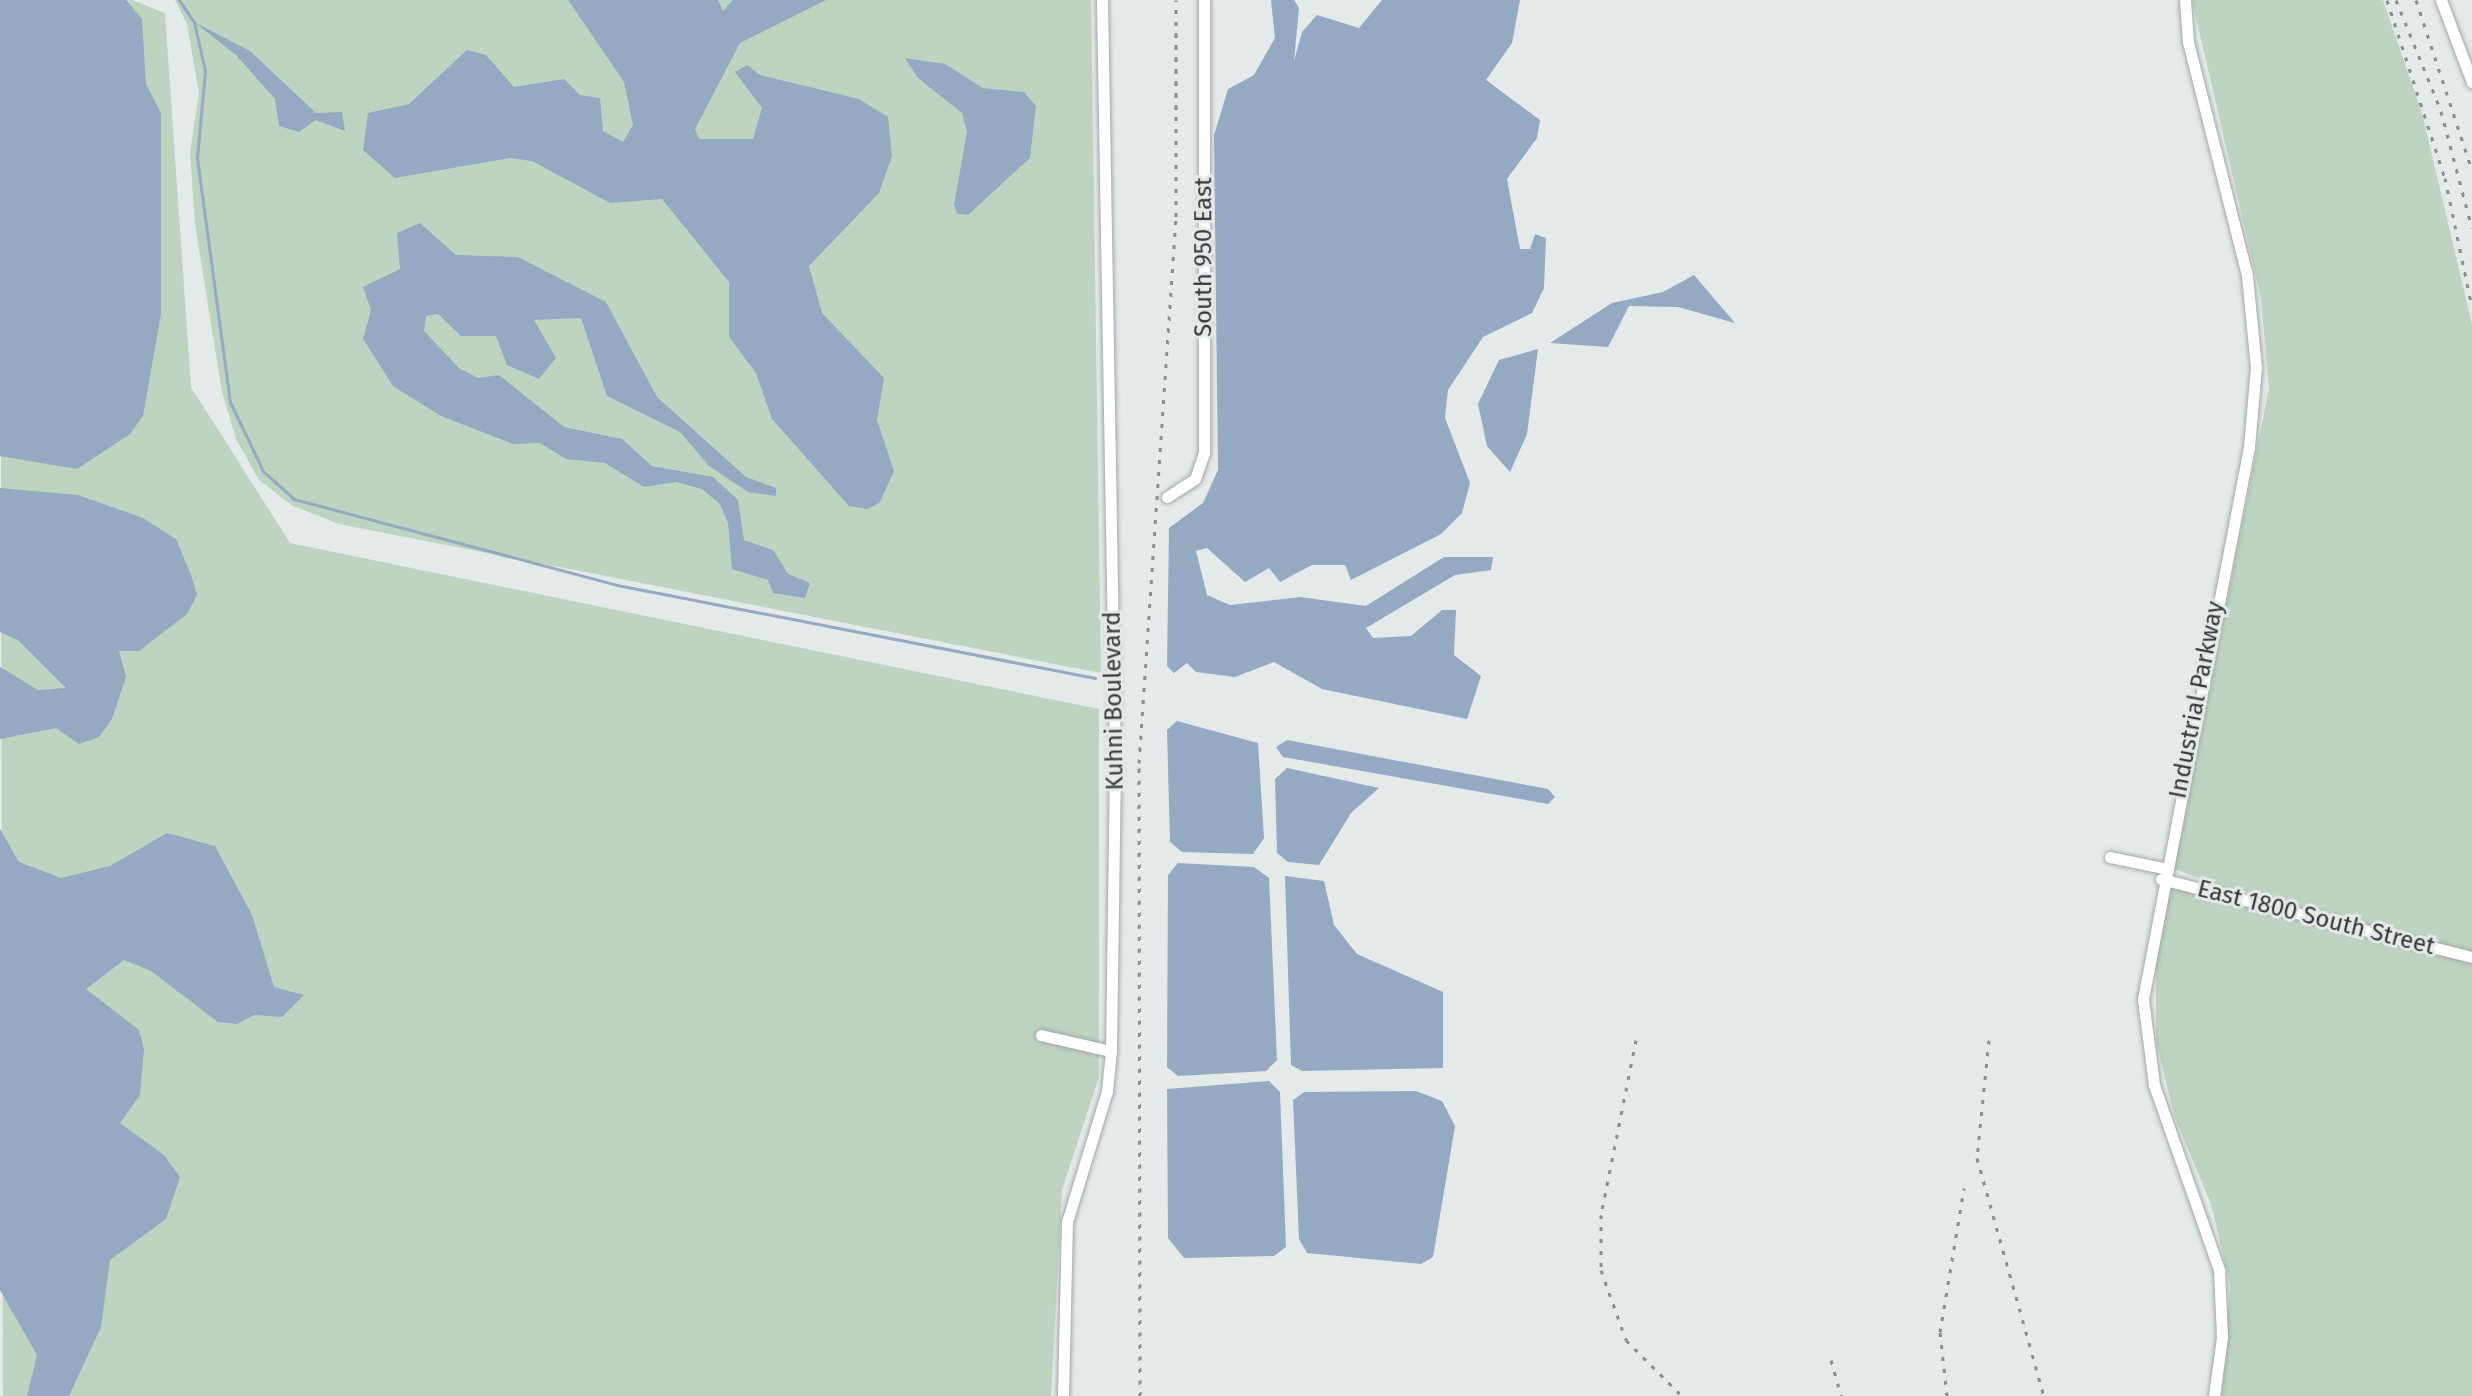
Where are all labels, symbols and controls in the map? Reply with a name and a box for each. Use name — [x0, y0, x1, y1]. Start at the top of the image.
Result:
street label: South 950 East — [1190, 177, 1218, 337]
street label: Industrial Parkway — [2164, 599, 2230, 801]
street label: Kuhni Boulevard — [1098, 611, 1130, 791]
street label: East 1800 South Street — [2194, 875, 2438, 961]

